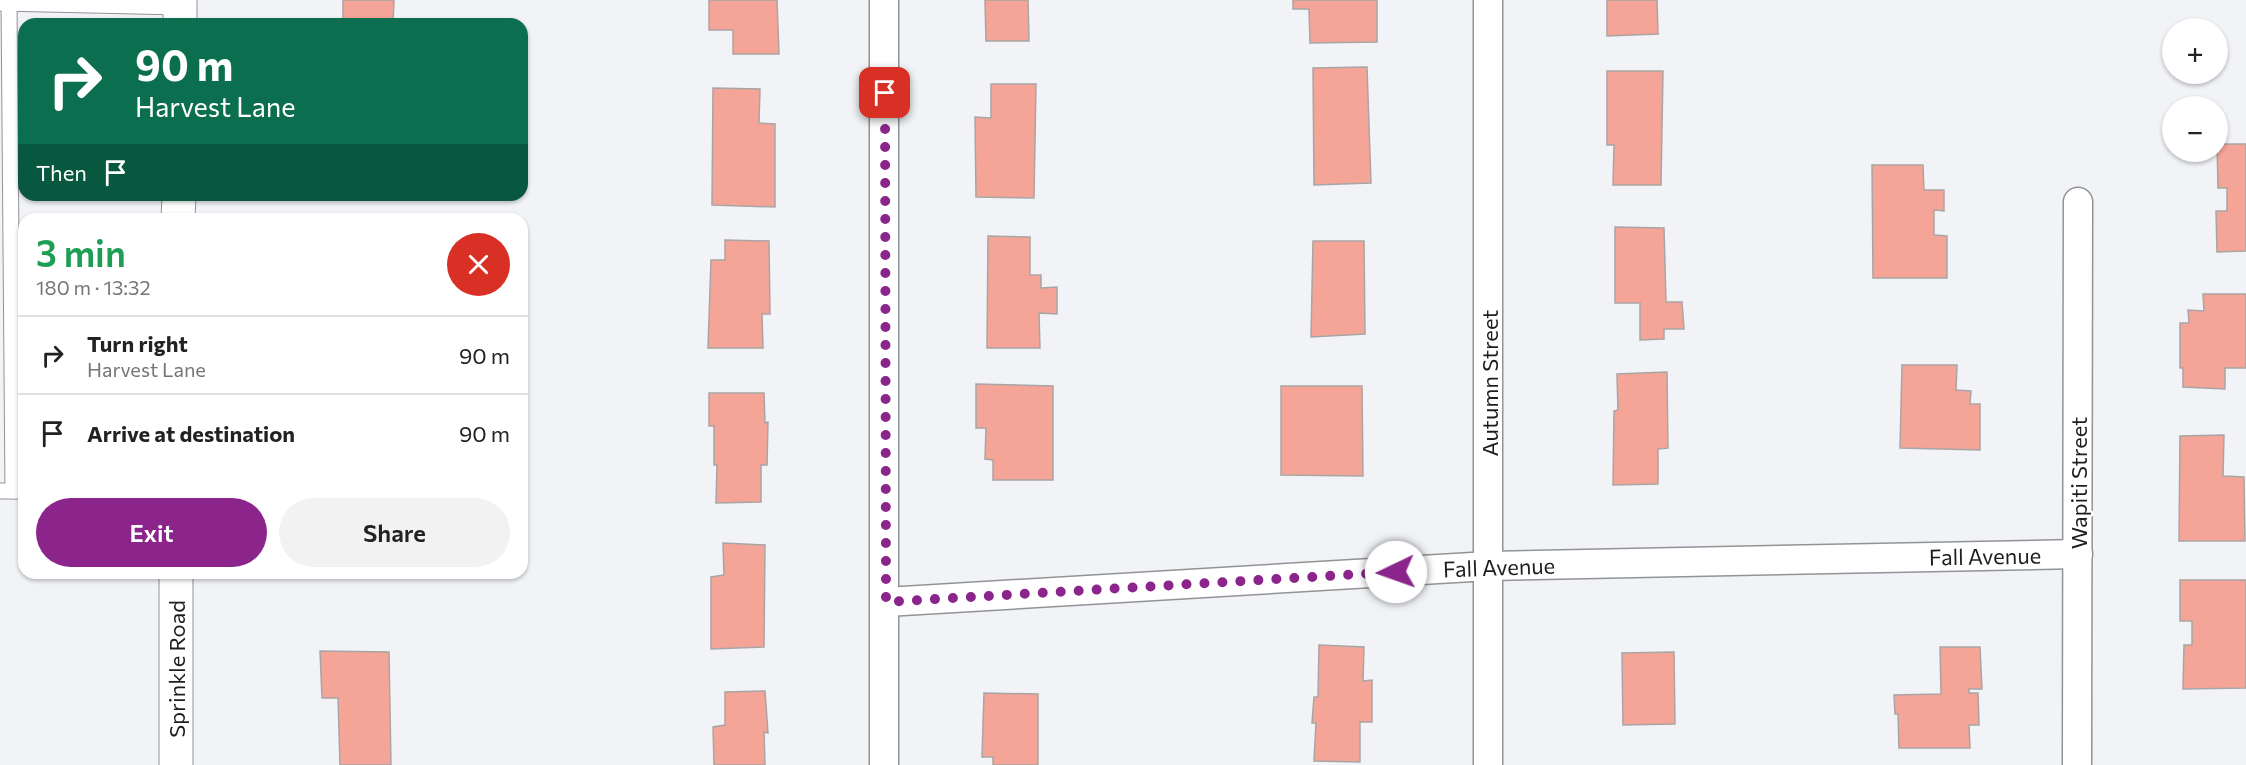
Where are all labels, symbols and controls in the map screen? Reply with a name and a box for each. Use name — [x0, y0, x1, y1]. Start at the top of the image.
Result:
map controls — [2162, 18, 2228, 162]
button: + — [2162, 18, 2228, 84]
text: 90 m — [135, 38, 234, 90]
icon: right — [36, 42, 114, 120]
pin — [859, 67, 910, 118]
icon: arrive — [868, 76, 901, 109]
text: Harvest Lane — [135, 90, 296, 123]
button: − — [2162, 96, 2228, 162]
icon: arrive — [99, 156, 132, 189]
text: Then — [36, 159, 87, 186]
text: 3 min — [36, 230, 126, 274]
button: close — [447, 233, 510, 296]
text: 180 m · 13:32 — [36, 275, 151, 299]
street label: Autumn Street — [1476, 310, 1503, 456]
text: Turn right — [87, 330, 188, 357]
icon: right — [36, 339, 69, 372]
text: 90 m — [459, 342, 510, 369]
text: Harvest Lane — [87, 357, 206, 381]
icon: arrive — [36, 417, 69, 450]
street label: Wapiti Street — [2065, 417, 2092, 549]
text: Arrive at destination — [87, 420, 295, 447]
text: 90 m — [459, 420, 510, 447]
button: Exit — [36, 498, 267, 567]
button: Share — [279, 498, 510, 567]
position arrow — [1364, 540, 1428, 604]
street label: Fall Avenue — [1929, 542, 2041, 570]
street label: Fall Avenue — [1442, 552, 1556, 582]
street label: Sprinkle Road — [163, 600, 190, 738]

